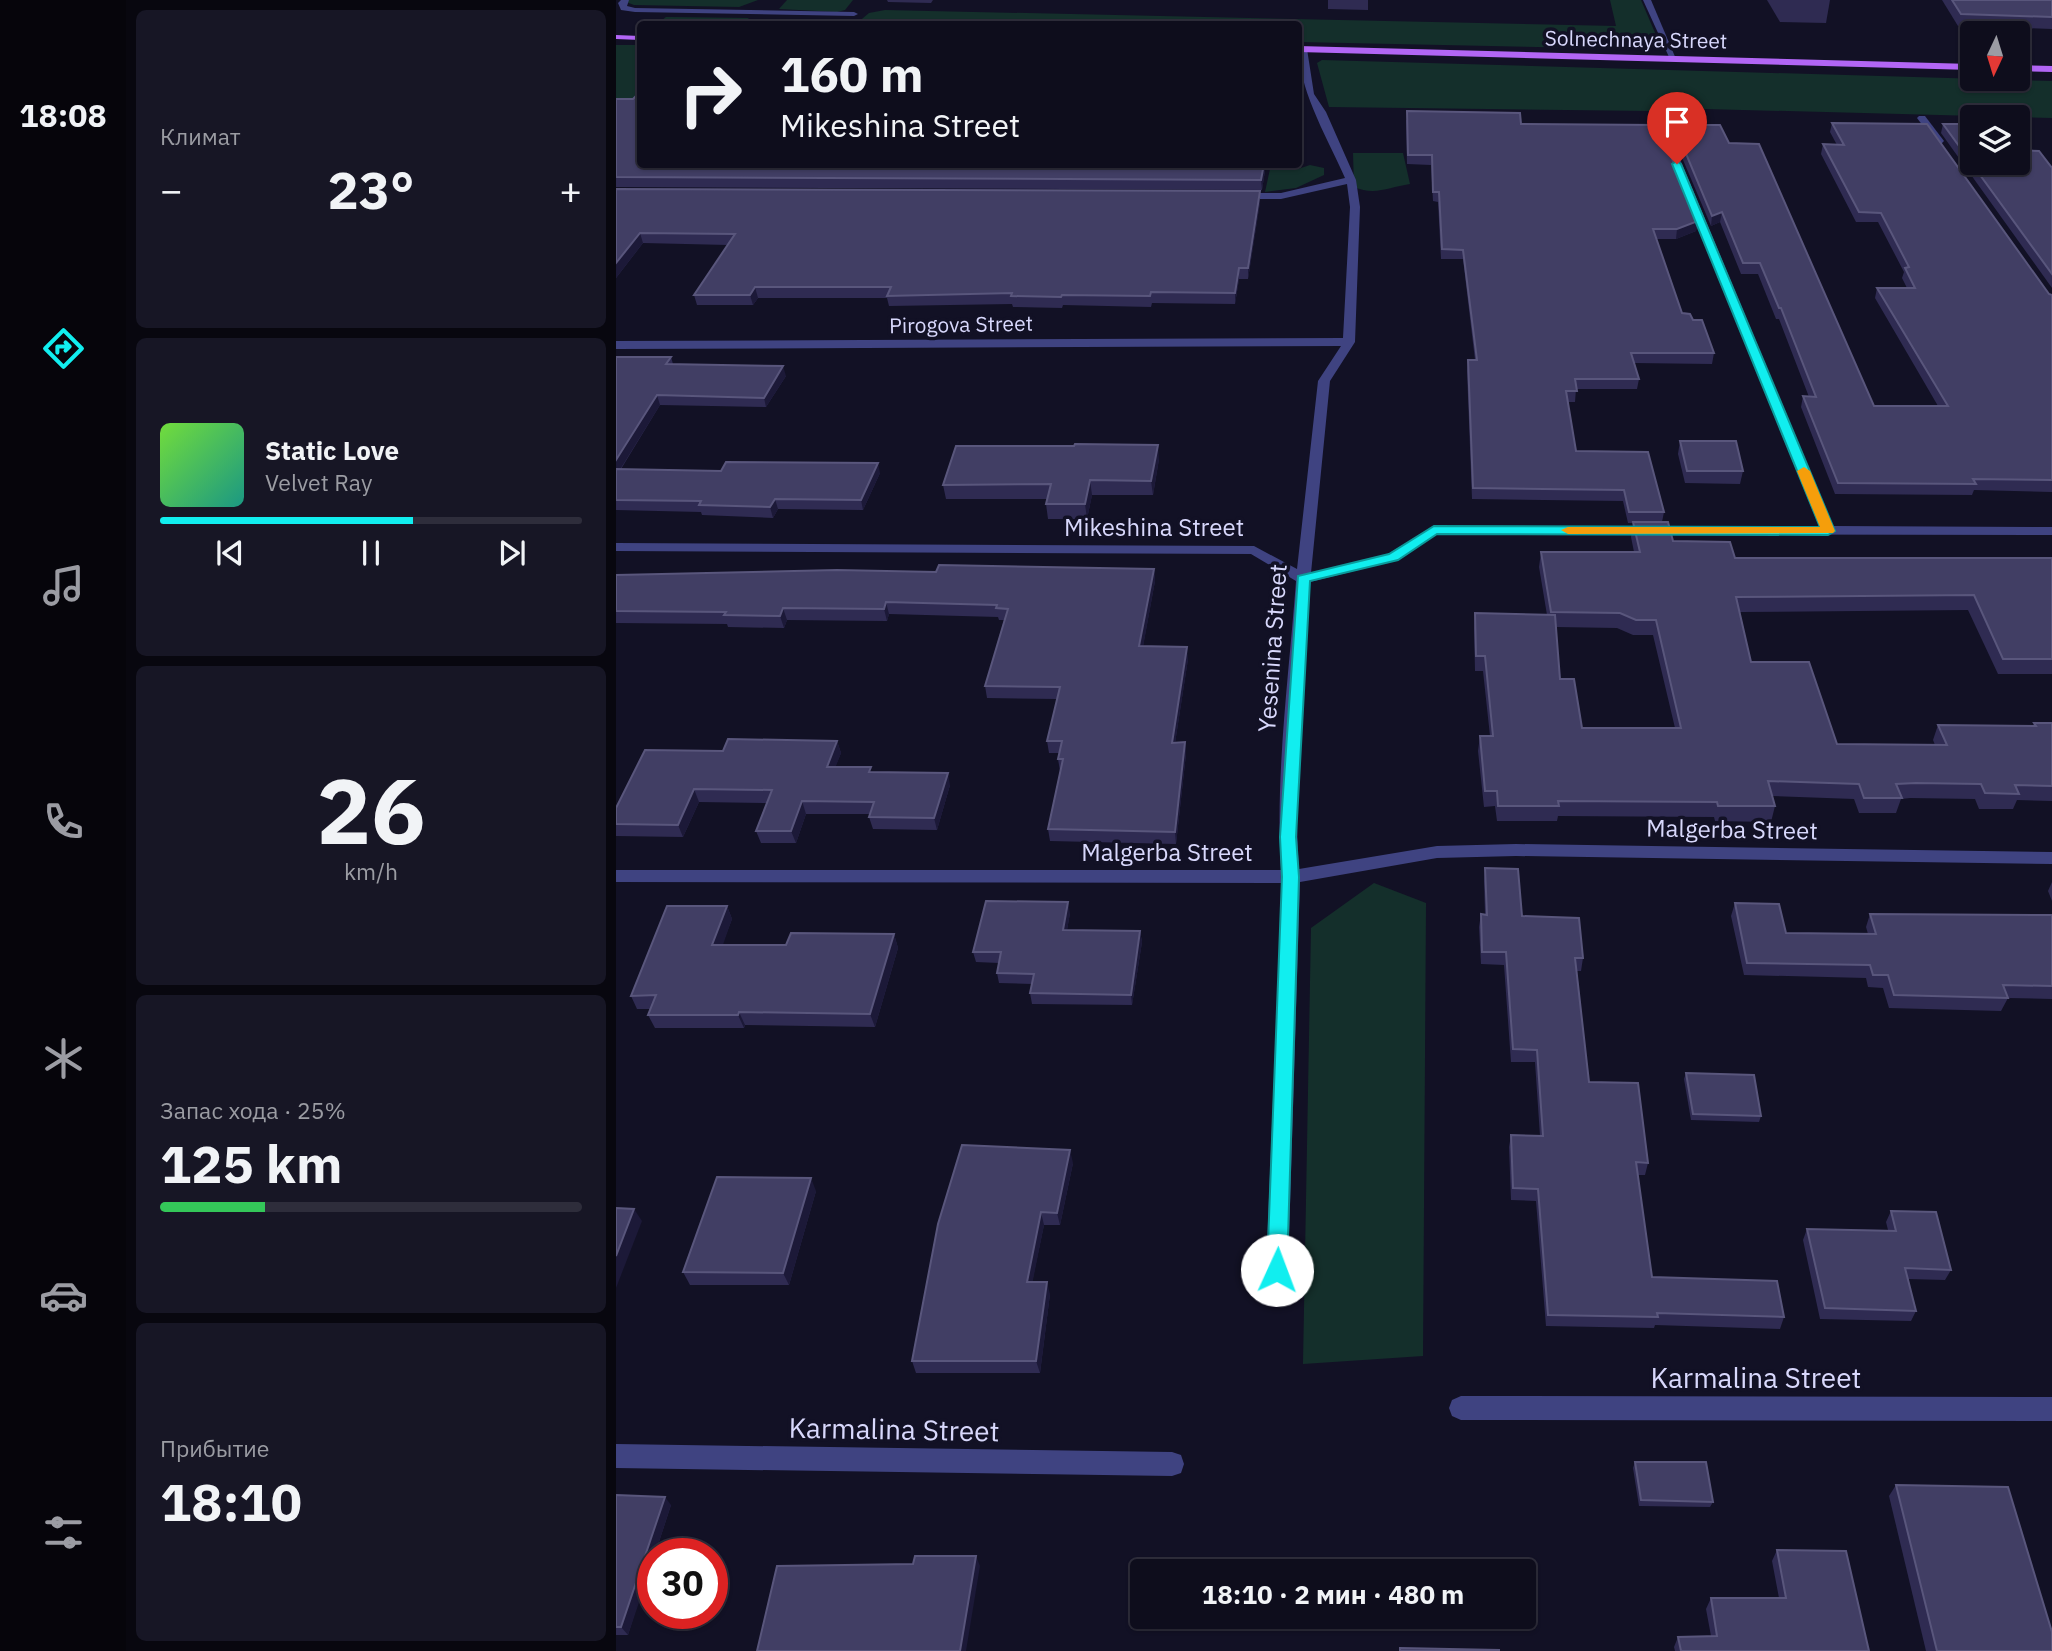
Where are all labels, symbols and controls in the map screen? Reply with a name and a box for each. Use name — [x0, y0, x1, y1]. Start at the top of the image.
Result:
north arrow — [1960, 21, 2030, 91]
map controls — [1960, 21, 2030, 175]
street label: Solnechnaya Street — [1544, 23, 1728, 55]
text: 160 m — [780, 42, 924, 105]
icon: right — [665, 49, 756, 140]
pin — [1647, 92, 1707, 164]
text: 18:08 — [19, 94, 107, 136]
icon: arrive — [1658, 103, 1696, 141]
text: Mikeshina Street — [780, 104, 1020, 146]
button: layers — [1960, 105, 2030, 175]
text: Климат — [160, 121, 241, 151]
text: 23° — [328, 156, 414, 223]
text: − — [160, 165, 183, 214]
text: + — [559, 165, 582, 214]
street label: Pirogova Street — [889, 309, 1033, 339]
icon: directions — [39, 324, 88, 373]
text: Static Love — [265, 433, 399, 467]
text: Velvet Ray — [265, 467, 372, 497]
street label: Mikeshina Street — [1064, 511, 1244, 543]
icon: previous — [211, 534, 249, 572]
icon: pause — [352, 534, 390, 572]
icon: next — [493, 534, 531, 572]
icon: music — [39, 561, 88, 610]
street label: Yesenina Street — [1250, 563, 1294, 733]
text: 26 — [316, 751, 426, 869]
icon: phone — [39, 797, 88, 846]
street label: Malgerba Street — [1646, 812, 1818, 846]
street label: Malgerba Street — [1081, 836, 1253, 868]
text: km/h — [344, 856, 398, 886]
icon: climate — [39, 1034, 88, 1083]
text: Запас хода · 25% — [160, 1095, 346, 1125]
text: 125 km — [160, 1130, 342, 1197]
position arrow — [1240, 1233, 1314, 1307]
icon: car — [39, 1271, 88, 1320]
street label: Karmalina Street — [1651, 1359, 1861, 1396]
street label: Karmalina Street — [788, 1409, 1000, 1449]
text: Прибытие — [160, 1433, 269, 1463]
text: 18:10 — [160, 1468, 302, 1535]
icon: filters — [39, 1508, 88, 1557]
speed limit sign: 30 — [637, 1538, 728, 1629]
text: 18:10 · 2 мин · 480 m — [1202, 1577, 1464, 1611]

